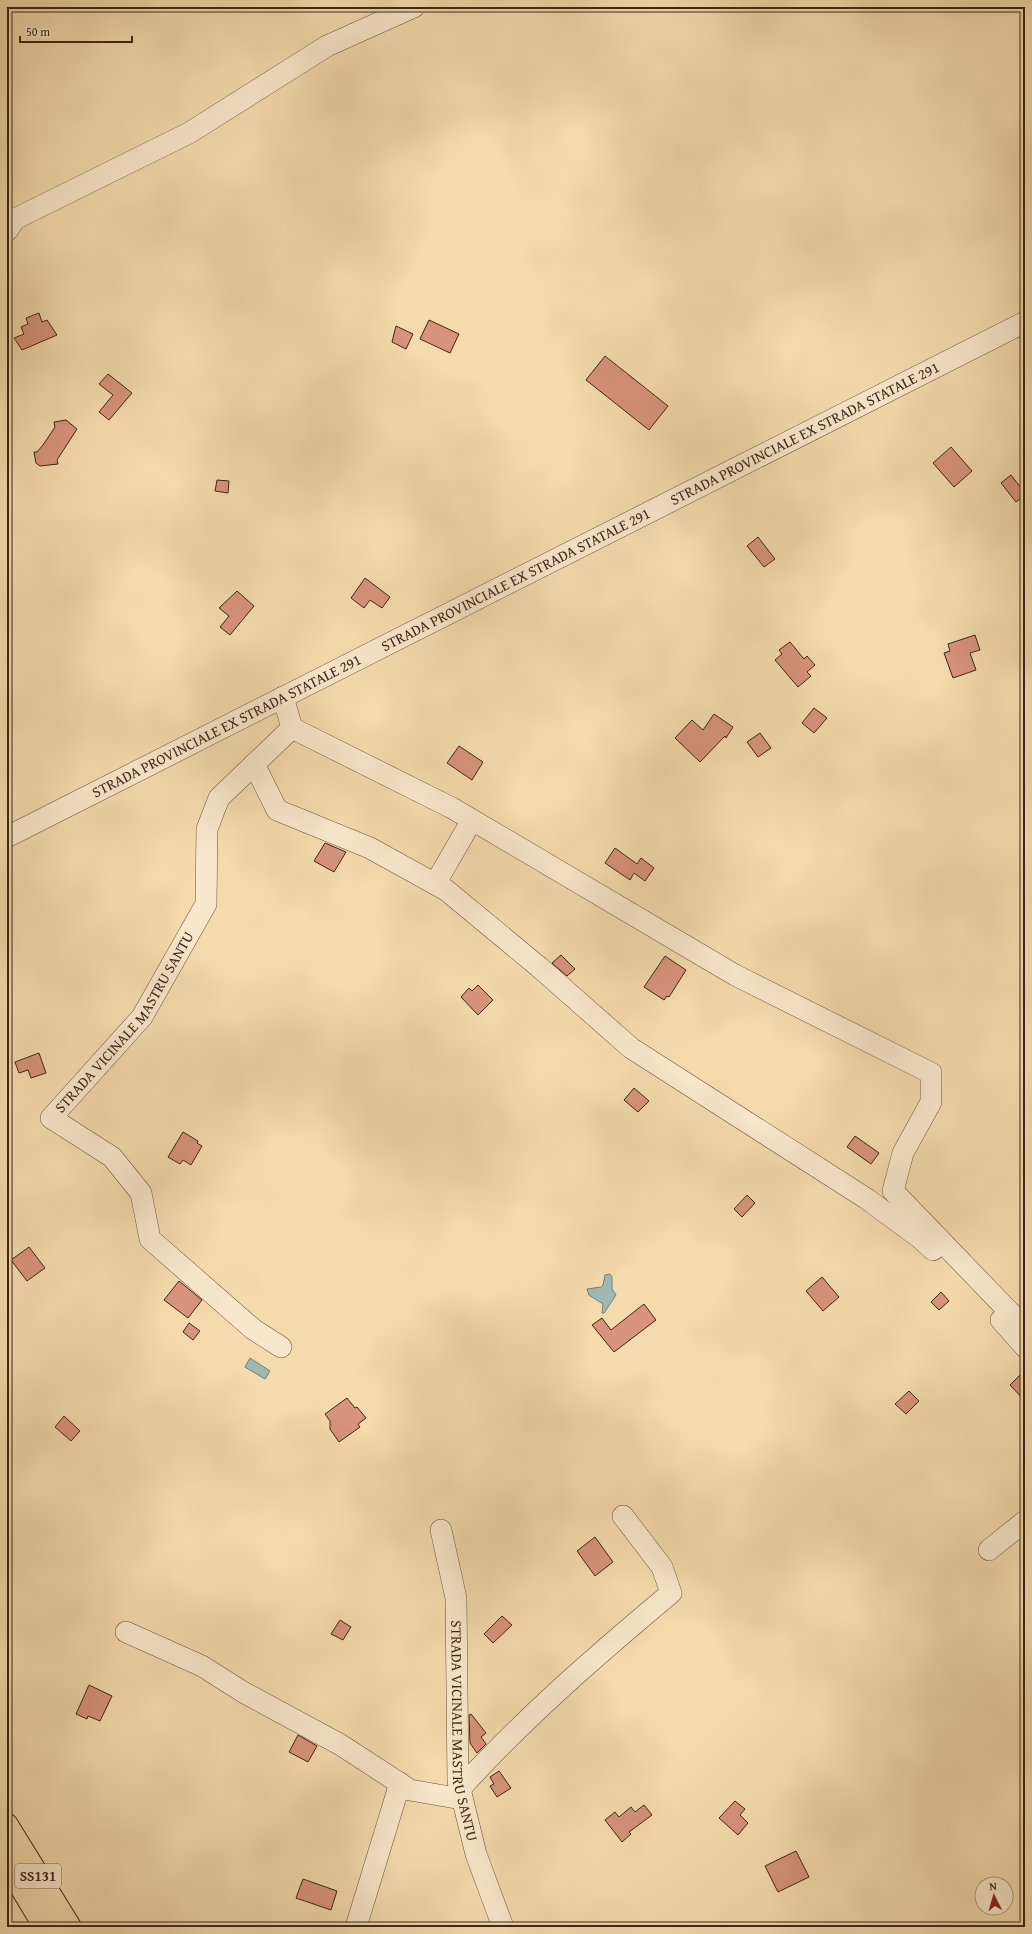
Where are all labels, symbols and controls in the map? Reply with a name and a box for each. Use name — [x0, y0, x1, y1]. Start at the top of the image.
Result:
scale bar — [20, 18, 132, 44]
text: 50 m — [26, 23, 50, 40]
street label: STRADA PROVINCIALE EX STRADA STATALE 291 — [666, 356, 943, 510]
street label: STRADA PROVINCIALE EX STRADA STATALE 291 — [377, 502, 654, 656]
street label: STRADA PROVINCIALE EX STRADA STATALE 291 — [88, 649, 364, 802]
street label: STRADA VICINALE MASTRU SANTU — [50, 927, 198, 1117]
street label: STRADA VICINALE MASTRU SANTU — [446, 1620, 483, 1843]
road number: SS131 — [15, 1864, 61, 1888]
north arrow — [974, 1876, 1014, 1916]
text: N — [989, 1878, 998, 1894]

